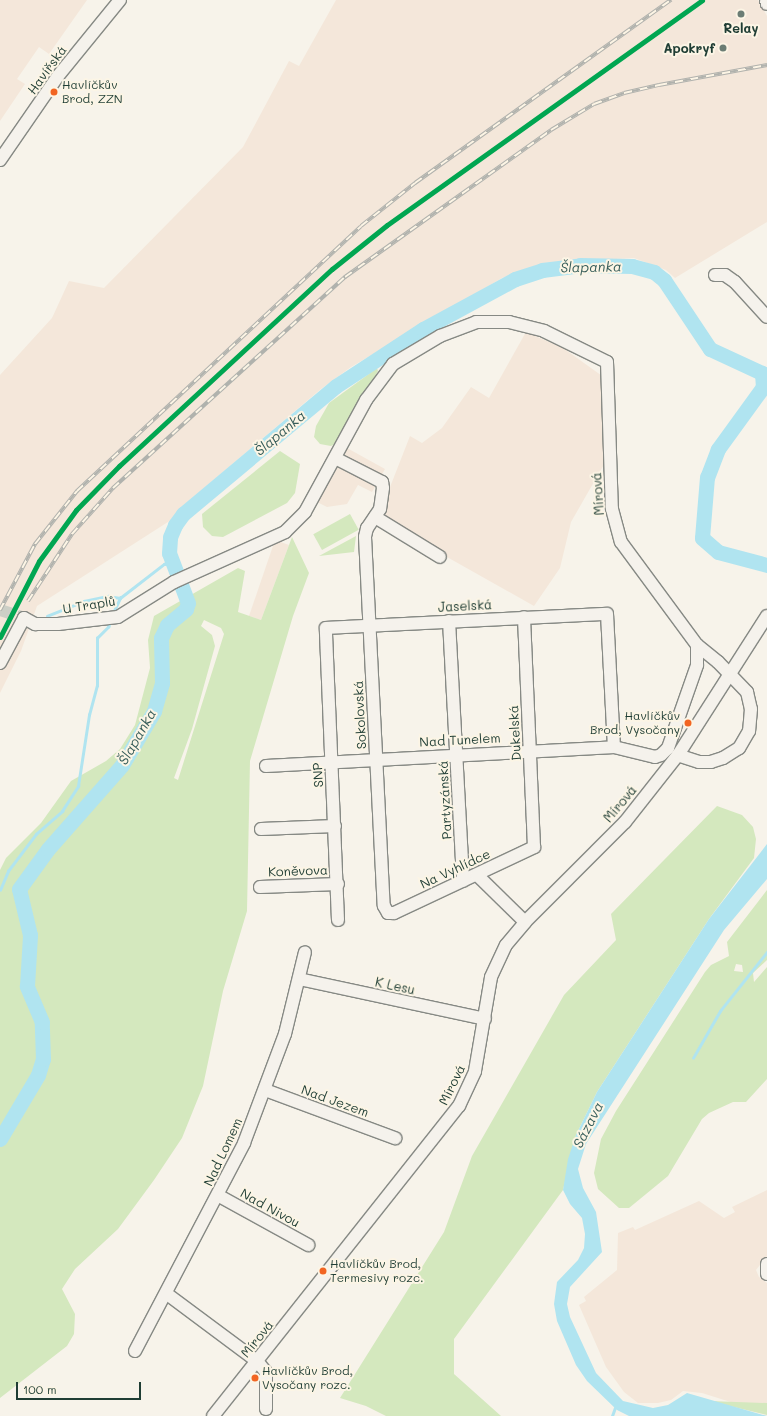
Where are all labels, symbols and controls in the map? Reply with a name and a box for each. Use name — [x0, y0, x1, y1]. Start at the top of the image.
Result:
marker: Relay — [736, 9, 746, 19]
place label: Relay — [723, 20, 759, 36]
place label: Apokryf — [663, 40, 715, 56]
street label: Havířská — [24, 43, 70, 97]
marker: Apokryf — [718, 43, 728, 53]
place label: Havlíčkův Brod, ZZN — [62, 78, 123, 106]
marker: Havlíčkův Brod, ZZN — [49, 87, 59, 97]
water label: Šlapanka — [560, 258, 622, 276]
water label: Šlapanka — [251, 407, 309, 459]
street label: Mírová — [589, 472, 607, 516]
street label: U Traplů — [62, 593, 116, 617]
street label: Jaselská — [438, 597, 492, 615]
street label: Sokolovská — [350, 680, 370, 750]
street label: Dukelská — [506, 705, 524, 761]
water label: Šlapanka — [114, 706, 160, 768]
place label: Havlíčkův Brod, Vysočany — [590, 709, 680, 737]
marker: Havlíčkův Brod, Vysočany — [683, 718, 693, 728]
street label: Nad Tunelem — [419, 730, 501, 750]
street label: Partyzánská — [435, 760, 455, 840]
street label: SNP — [310, 762, 326, 788]
street label: Mírová — [600, 782, 640, 826]
street label: Na Vyhlídce — [417, 846, 493, 892]
street label: Koněvova — [268, 862, 328, 880]
street label: K Lesu — [374, 974, 416, 998]
street label: Mírová — [436, 1062, 468, 1108]
street label: Nad Jezem — [299, 1082, 371, 1120]
water label: Sázava — [569, 1099, 607, 1151]
street label: Nad Lomem — [200, 1115, 246, 1189]
street label: Nad Nivou — [238, 1185, 302, 1231]
place label: Havlíčkův Brod, Termesivy rozc. — [330, 1257, 424, 1285]
marker: Havlíčkův Brod, Termesivy rozc. — [318, 1266, 328, 1276]
street label: Mírová — [237, 1317, 277, 1361]
place label: Havlíčkův Brod, Vysočany rozc. — [262, 1364, 353, 1392]
marker: Havlíčkův Brod, Vysočany rozc. — [250, 1373, 260, 1383]
scale bar — [18, 1374, 143, 1400]
text: 100 m — [23, 1381, 57, 1397]

